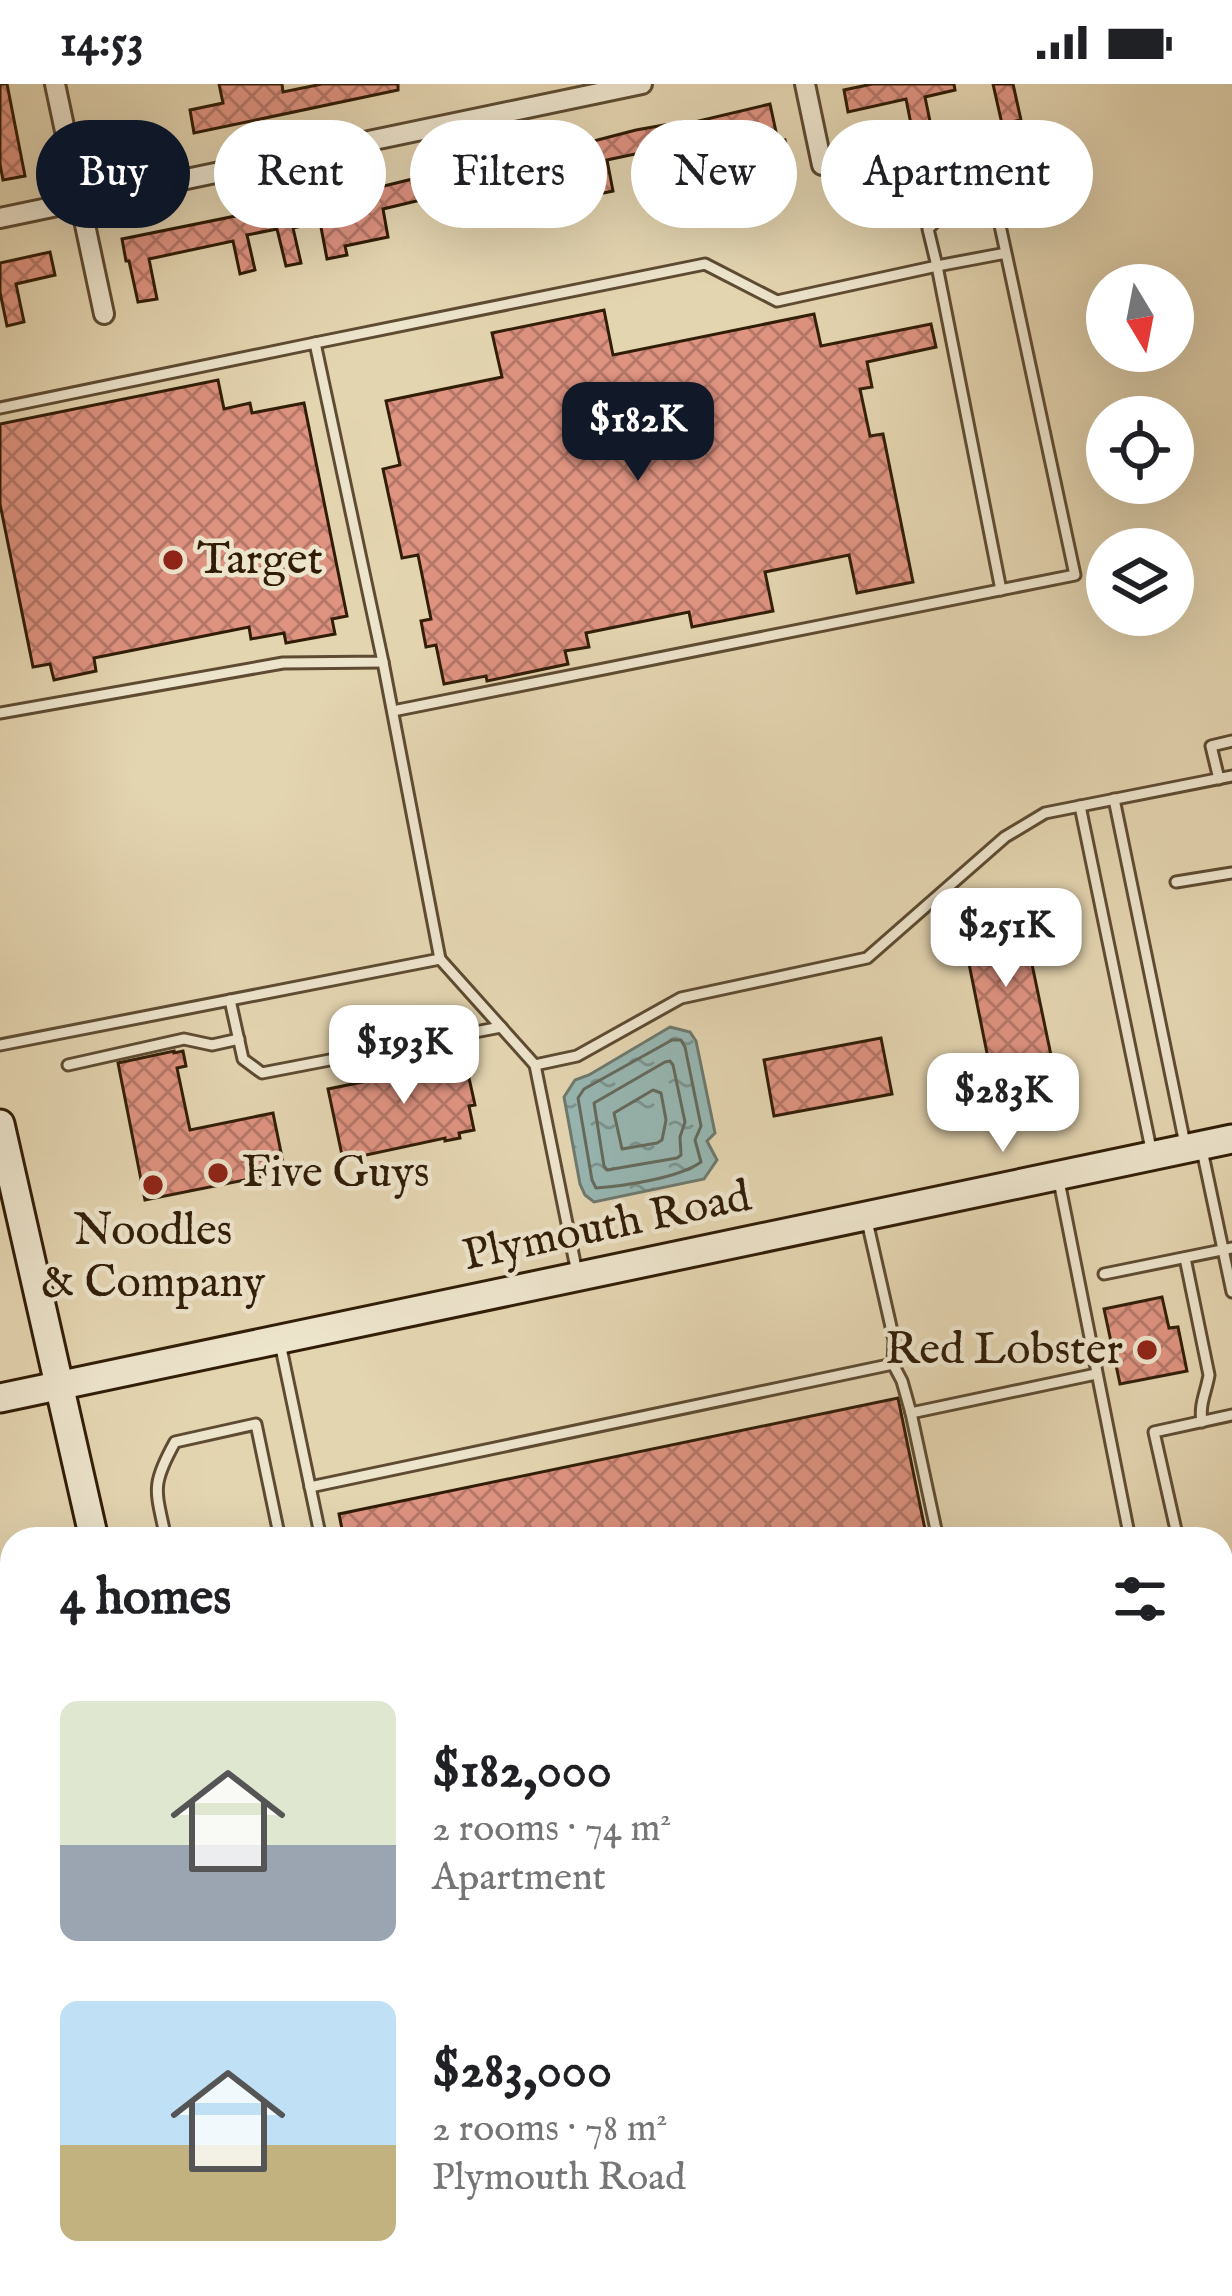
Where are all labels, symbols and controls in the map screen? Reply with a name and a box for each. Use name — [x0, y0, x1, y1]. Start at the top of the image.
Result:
text: 14:53 — [60, 14, 144, 71]
chip: Buy — [36, 120, 190, 228]
chip: Rent — [214, 120, 386, 228]
chip: Filters — [410, 120, 607, 228]
chip: New — [631, 120, 797, 228]
chip: Apartment — [821, 120, 1093, 228]
north arrow — [1086, 264, 1194, 372]
map controls — [1086, 264, 1194, 636]
pin: $182K — [554, 382, 722, 484]
text: $182K — [589, 396, 687, 445]
button: locate — [1086, 396, 1194, 504]
button: layers — [1086, 528, 1194, 636]
place label: Target — [197, 532, 323, 589]
marker: Target — [160, 547, 186, 573]
pin: $251K — [922, 888, 1090, 990]
text: $251K — [958, 902, 1054, 951]
pin: $193K — [320, 1005, 488, 1107]
text: $193K — [356, 1019, 452, 1068]
pin: $283K — [919, 1053, 1087, 1155]
text: $283K — [954, 1067, 1052, 1116]
place label: Five Guys — [242, 1145, 430, 1202]
marker: Five Guys — [205, 1160, 231, 1186]
street label: Plymouth Road — [458, 1168, 757, 1285]
marker: Noodles & Company — [140, 1172, 166, 1198]
place label: Noodles & Company — [41, 1203, 266, 1312]
place label: Red Lobster — [885, 1322, 1123, 1379]
marker: Red Lobster — [1134, 1337, 1160, 1363]
icon: filters — [1107, 1566, 1173, 1632]
text: 4 homes — [60, 1567, 231, 1632]
text: $182,000 — [432, 1740, 612, 1805]
icon: home — [156, 1749, 300, 1893]
text: 2 rooms · 74 m² — [432, 1805, 671, 1854]
text: Apartment — [432, 1854, 606, 1903]
text: $283,000 — [432, 2040, 612, 2105]
icon: home — [156, 2049, 300, 2193]
text: 2 rooms · 78 m² — [432, 2105, 668, 2154]
text: Plymouth Road — [432, 2154, 686, 2203]

